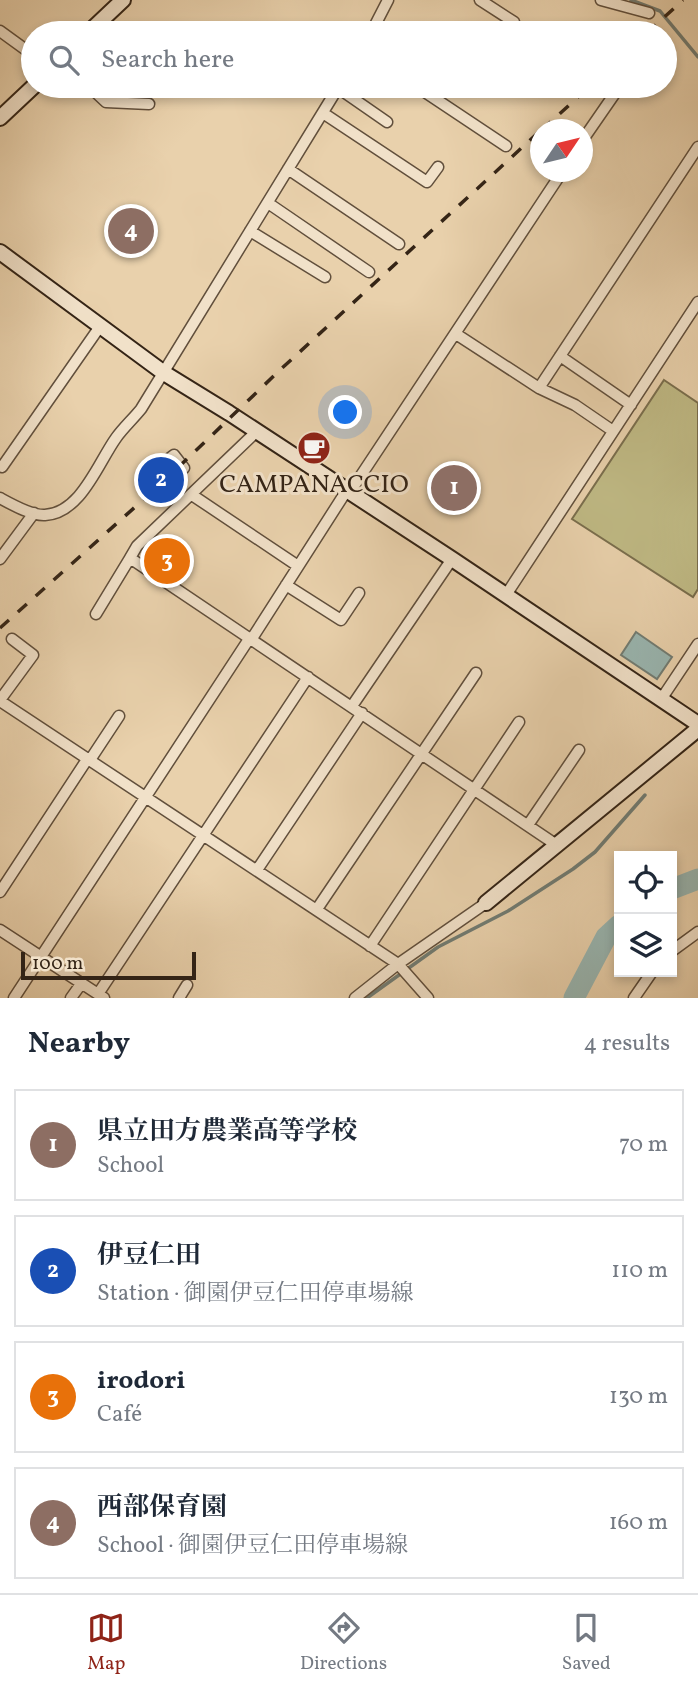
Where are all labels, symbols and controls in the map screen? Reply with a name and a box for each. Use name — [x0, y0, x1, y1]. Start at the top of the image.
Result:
search box — [21, 21, 677, 98]
icon: search — [45, 41, 83, 79]
text: Search here — [101, 42, 234, 78]
north arrow — [530, 119, 593, 182]
pin: 4 — [108, 205, 154, 257]
your location — [328, 395, 362, 429]
cafe icon: CAMPANACCIO — [295, 429, 333, 467]
pin: 2 — [138, 454, 184, 506]
pin: 1 — [431, 462, 477, 514]
place label: CAMPANACCIO — [219, 467, 409, 503]
pin: 3 — [144, 535, 190, 587]
map controls — [614, 851, 677, 977]
button: locate — [614, 851, 677, 914]
button: layers — [614, 914, 677, 977]
scale bar — [21, 949, 196, 981]
text: 100 m — [32, 951, 83, 977]
text: Nearby — [28, 1023, 130, 1065]
text: 4 results — [584, 1028, 670, 1060]
text: 県立田方農業高等学校 — [97, 1114, 357, 1150]
text: 1 — [48, 1129, 58, 1161]
text: 70 m — [619, 1129, 668, 1161]
text: School — [97, 1150, 164, 1182]
text: 伊豆仁田 — [97, 1238, 201, 1274]
text: 2 — [47, 1255, 59, 1287]
text: 110 m — [611, 1255, 668, 1287]
text: Station · 御園伊豆仁田停車場線 — [97, 1278, 414, 1310]
text: irodori — [97, 1363, 186, 1399]
text: 3 — [47, 1381, 59, 1413]
text: 130 m — [609, 1381, 668, 1413]
text: Café — [97, 1399, 142, 1431]
text: 西部保育園 — [97, 1490, 227, 1526]
text: 4 — [46, 1507, 60, 1539]
text: 160 m — [609, 1507, 668, 1539]
text: School · 御園伊豆仁田停車場線 — [97, 1530, 408, 1562]
tab: Map — [87, 1609, 125, 1677]
tab: Directions — [300, 1609, 387, 1677]
tab: Saved — [562, 1609, 611, 1677]

